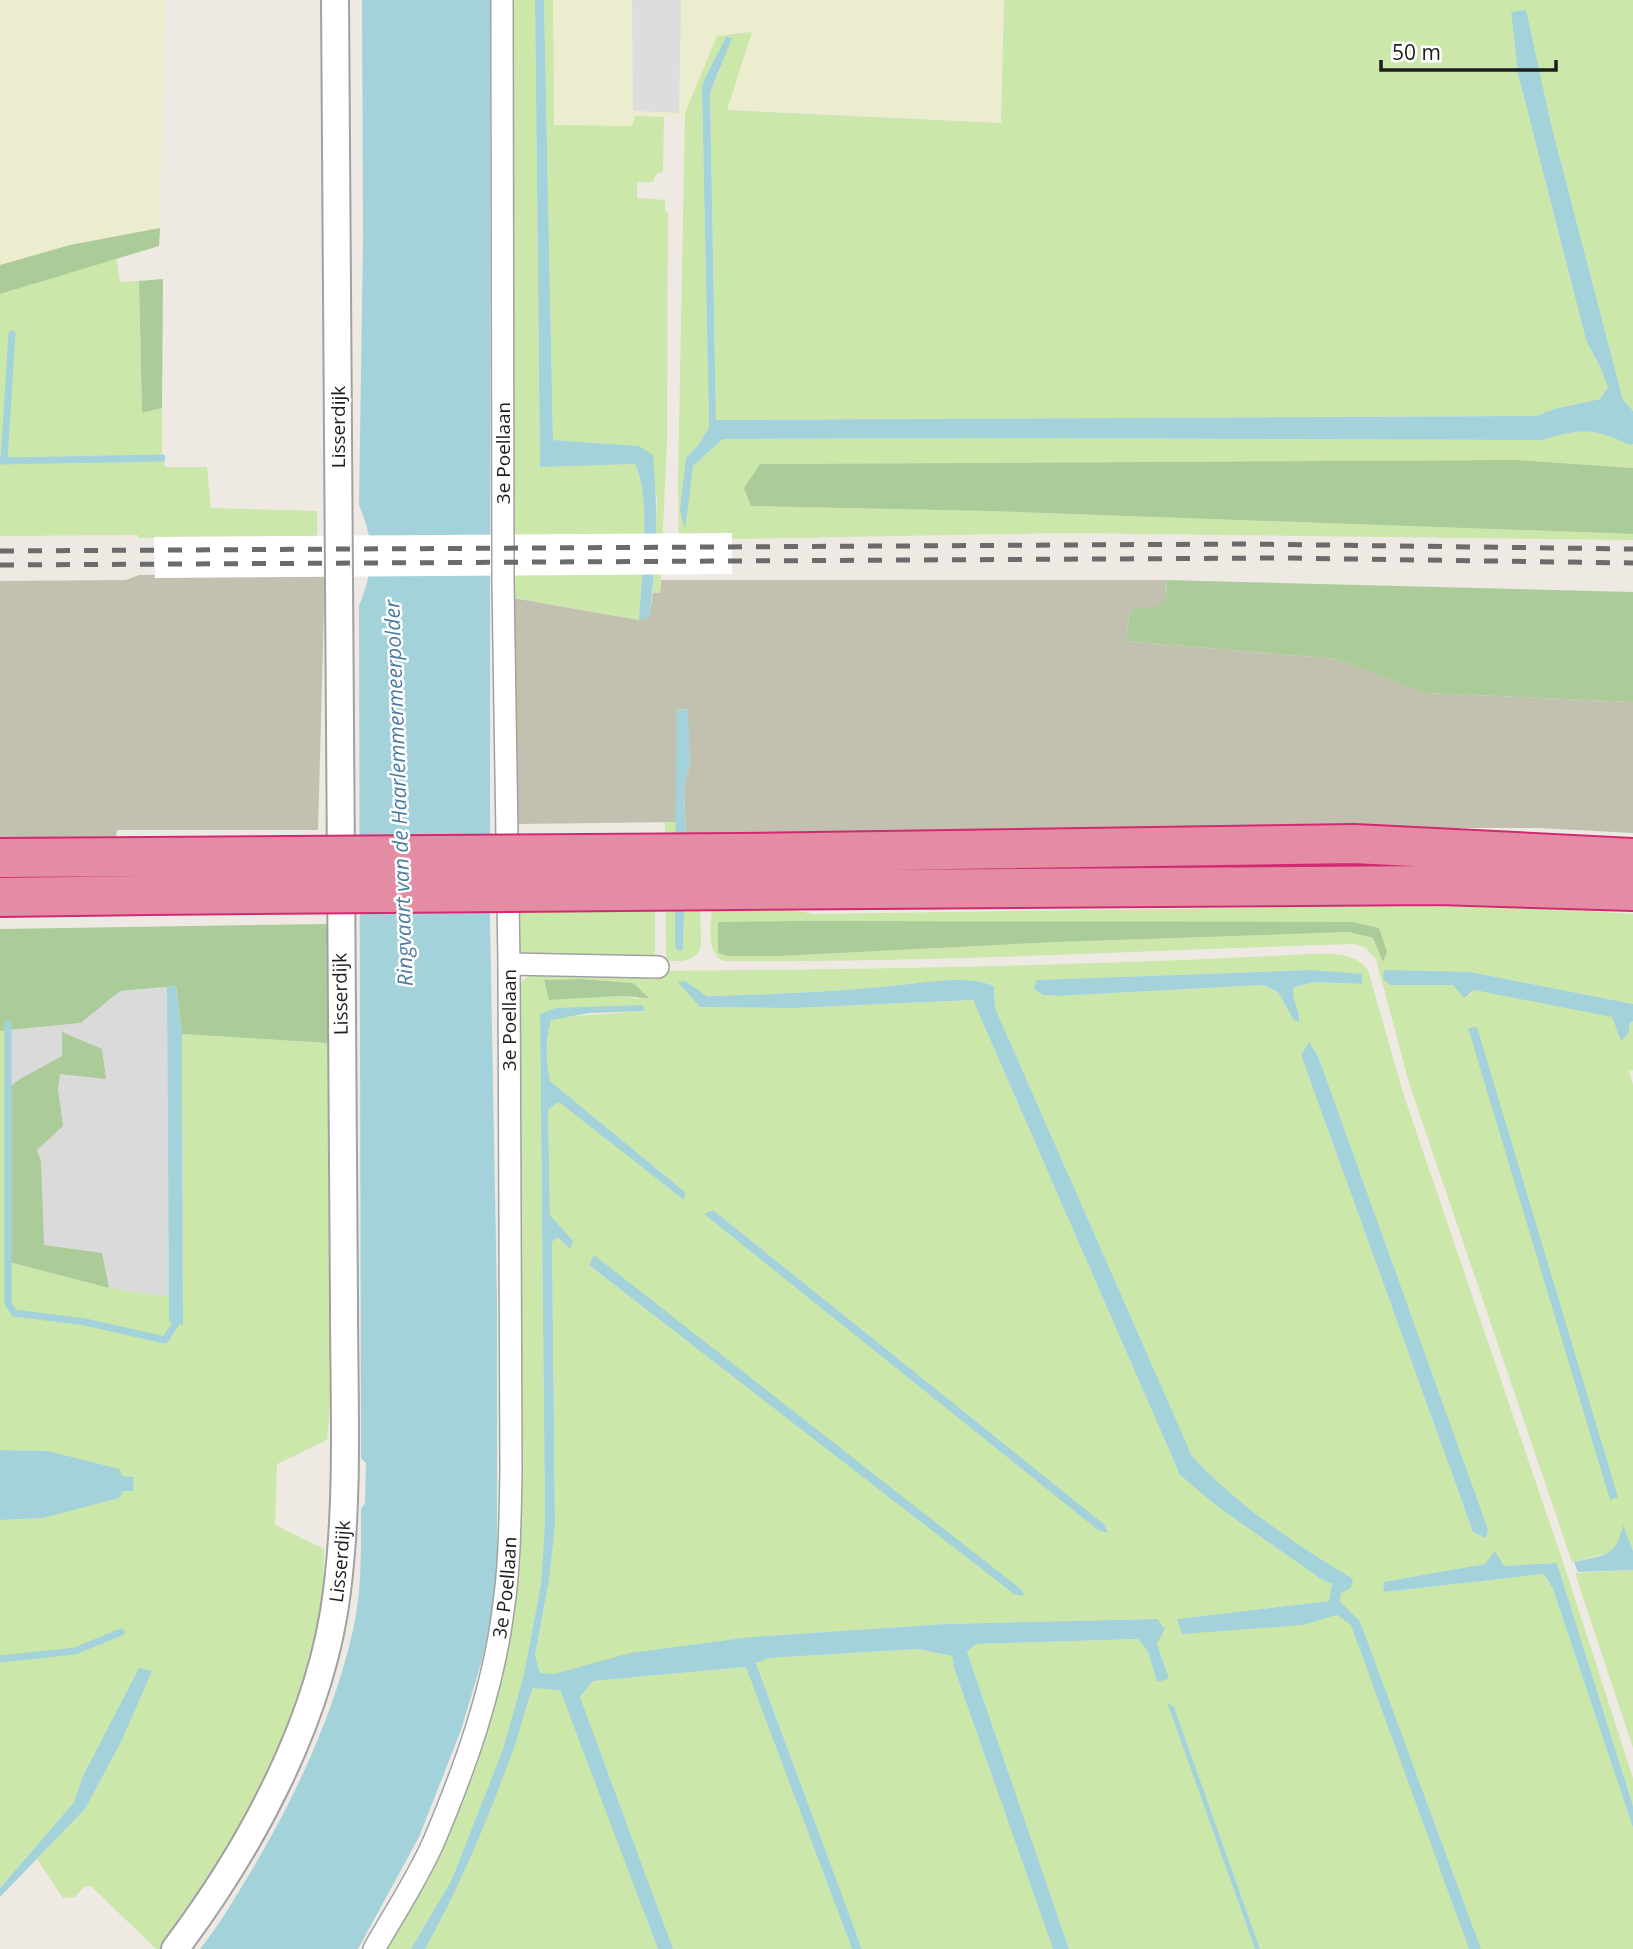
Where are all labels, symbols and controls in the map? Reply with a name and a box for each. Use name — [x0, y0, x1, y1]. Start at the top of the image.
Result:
scale bar — [1381, 28, 1556, 72]
text: 50 m — [1392, 38, 1441, 66]
street label: Lisserdijk — [325, 386, 351, 468]
street label: 3e Poellaan — [490, 402, 516, 504]
water label: Ringvaart van de Haarlemmermeerpolder — [377, 599, 419, 987]
street label: Lisserdijk — [326, 953, 354, 1035]
street label: 3e Poellaan — [496, 969, 522, 1071]
street label: Lisserdijk — [323, 1520, 356, 1604]
street label: 3e Poellaan — [486, 1536, 522, 1641]

